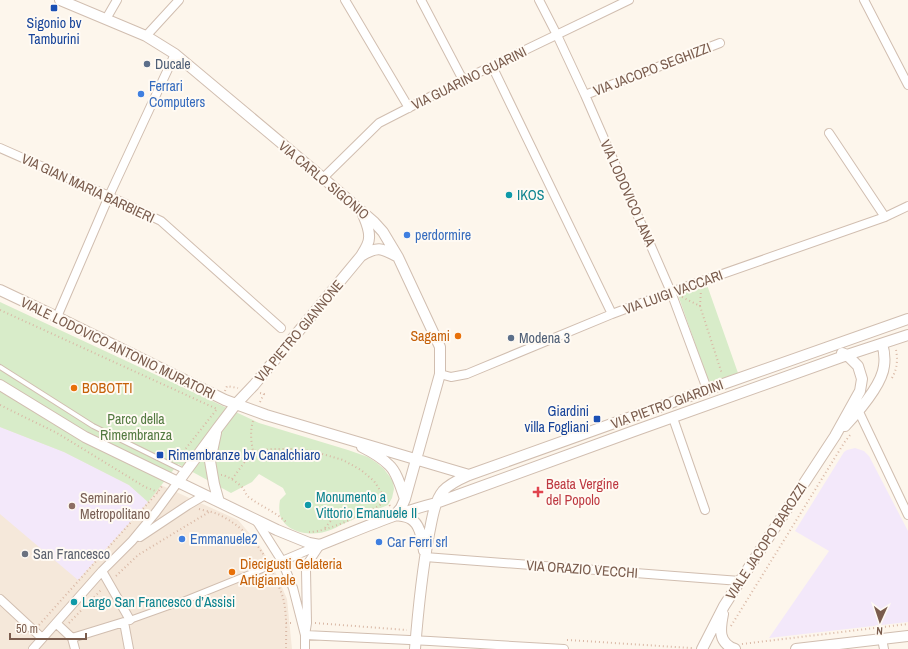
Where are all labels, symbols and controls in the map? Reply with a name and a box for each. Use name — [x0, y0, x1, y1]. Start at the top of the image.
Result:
marker: Sigonio bv Tamburini — [49, 3, 59, 13]
place label: Sigonio bv Tamburini — [27, 14, 82, 48]
street label: VIA JACOPO SEGHIZZI — [591, 38, 713, 100]
street label: VIA GUARINO GUARINI — [409, 42, 529, 114]
place label: Ducale — [155, 55, 191, 73]
marker: Ducale — [142, 59, 152, 69]
place label: Ferrari Computers — [149, 77, 205, 111]
marker: Ferrari Computers — [136, 89, 146, 99]
street label: VIA CARLO SIGONIO — [275, 137, 373, 223]
street label: VIA LODOVICO LANA — [596, 137, 660, 249]
street label: VIA GIAN MARIA BARBIERI — [19, 149, 157, 227]
place label: IKOS — [517, 186, 545, 204]
marker: IKOS — [504, 190, 514, 200]
place label: perdormire — [415, 226, 471, 244]
marker: perdormire — [402, 230, 412, 240]
street label: VIA LUIGI VACCARI — [621, 266, 725, 318]
street label: VIA PIETRO GIANNONE — [251, 276, 347, 386]
street label: VIALE LODOVICO ANTONIO MURATORI — [18, 293, 218, 403]
place label: Sagami — [410, 327, 450, 345]
place label: Modena 3 — [519, 329, 570, 347]
marker: Sagami — [453, 331, 463, 341]
marker: Modena 3 — [506, 333, 516, 343]
street label: VIA PIETRO GIARDINI — [608, 375, 726, 433]
place label: BOBOTTI — [82, 379, 132, 397]
marker: BOBOTTI — [69, 383, 79, 393]
place label: Giardini villa Fogliani — [524, 402, 589, 436]
park label: Parco della Rimembranza — [100, 410, 173, 444]
marker: Giardini villa Fogliani — [592, 414, 602, 424]
place label: Rimembranze bv Canalchiaro — [168, 446, 321, 464]
marker: Rimembranze bv Canalchiaro — [155, 450, 165, 460]
place label: Beata Vergine del Popolo — [546, 475, 619, 509]
street label: VIALE JACOPO BAROZZI — [721, 479, 811, 603]
marker: Beata Vergine del Popolo — [533, 487, 543, 497]
place label: Monumento a Vittorio Emanuele II — [316, 488, 417, 522]
place label: Seminario Metropolitano — [80, 489, 150, 523]
marker: Monumento a Vittorio Emanuele II — [303, 500, 313, 510]
marker: Seminario Metropolitano — [67, 501, 77, 511]
place label: Emmanuele2 — [190, 530, 258, 548]
place label: Car Ferri srl — [387, 533, 448, 551]
marker: Emmanuele2 — [177, 534, 187, 544]
marker: Car Ferri srl — [374, 537, 384, 547]
place label: San Francesco — [33, 545, 110, 563]
marker: San Francesco — [20, 549, 30, 559]
place label: Diecigusti Gelateria Artigianale — [239, 555, 343, 589]
street label: VIA ORAZIO VECCHI — [526, 556, 638, 582]
marker: Diecigusti Gelateria Artigianale — [227, 567, 237, 577]
place label: Largo San Francesco d’Assisi — [82, 593, 235, 611]
marker: Largo San Francesco d’Assisi — [69, 597, 79, 607]
north arrow — [860, 601, 900, 641]
scale bar — [10, 615, 86, 641]
text: 50 m — [16, 621, 38, 637]
text: N — [876, 624, 883, 638]

